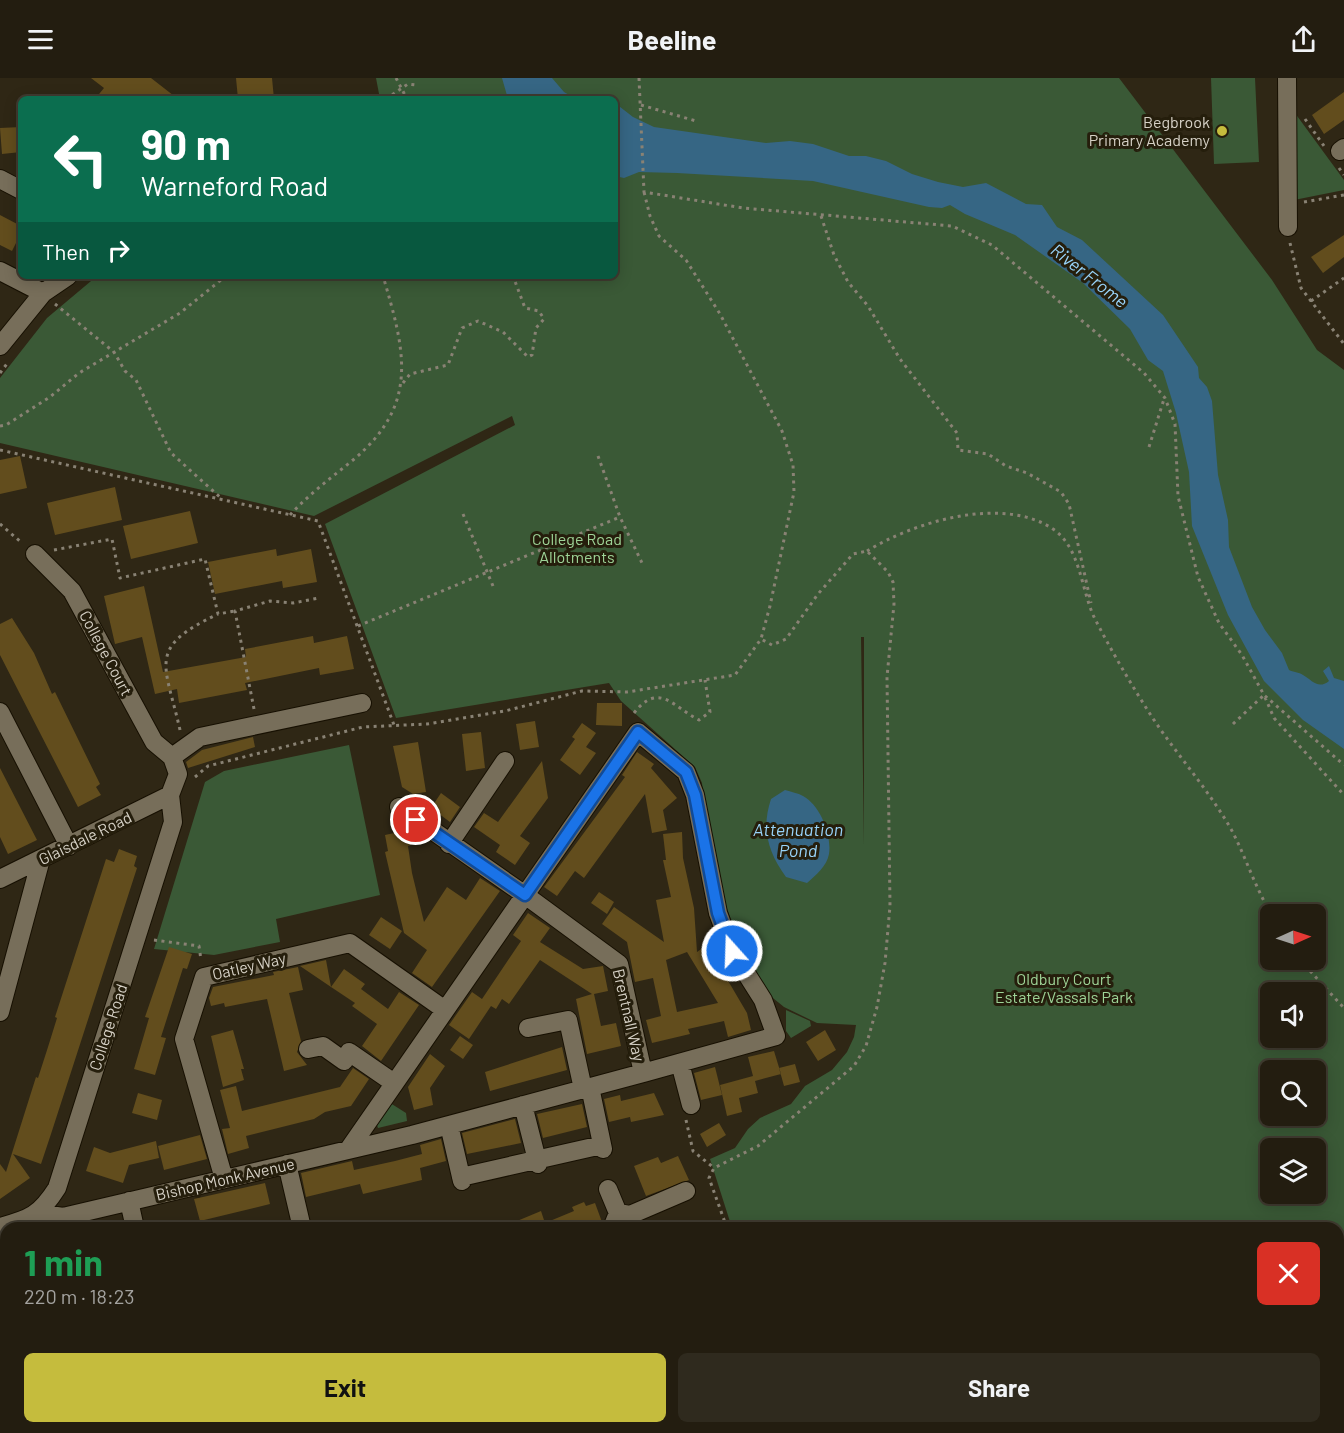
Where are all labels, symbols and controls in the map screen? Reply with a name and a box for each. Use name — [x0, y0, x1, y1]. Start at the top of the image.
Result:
icon: menu — [24, 23, 57, 56]
text: Beeline — [627, 23, 717, 55]
icon: share — [1287, 23, 1320, 56]
place label: Begbrook Primary Academy — [1089, 112, 1211, 149]
text: 90 m — [141, 118, 231, 168]
icon: left — [42, 120, 120, 198]
marker: Begbrook Primary Academy — [1215, 124, 1229, 138]
text: Warneford Road — [141, 169, 328, 201]
icon: right — [102, 234, 135, 267]
text: Then — [42, 238, 90, 264]
water label: River Frome — [1047, 238, 1132, 312]
park label: College Road Allotments — [532, 529, 622, 566]
street label: College Court — [76, 607, 137, 698]
pin — [390, 794, 441, 845]
icon: arrive — [399, 803, 432, 836]
street label: Glaisdale Road — [35, 807, 134, 868]
water label: Attenuation Pond — [753, 818, 843, 861]
north arrow — [1260, 904, 1326, 970]
map controls — [1260, 904, 1326, 1204]
position arrow — [700, 919, 764, 983]
street label: Oatley Way — [210, 948, 288, 983]
street label: Brentnall Way — [610, 967, 650, 1064]
park label: Oldbury Court Estate/Vassals Park — [995, 969, 1133, 1006]
street label: College Road — [85, 981, 130, 1073]
button: sound — [1260, 982, 1326, 1048]
button: search — [1260, 1060, 1326, 1126]
button: layers — [1260, 1138, 1326, 1204]
street label: Bishop Monk Avenue — [154, 1153, 296, 1204]
text: 1 min — [24, 1240, 103, 1283]
button: close — [1257, 1242, 1320, 1305]
text: 220 m · 18:23 — [24, 1284, 135, 1308]
button: Exit — [24, 1353, 666, 1422]
button: Share — [678, 1353, 1320, 1422]

